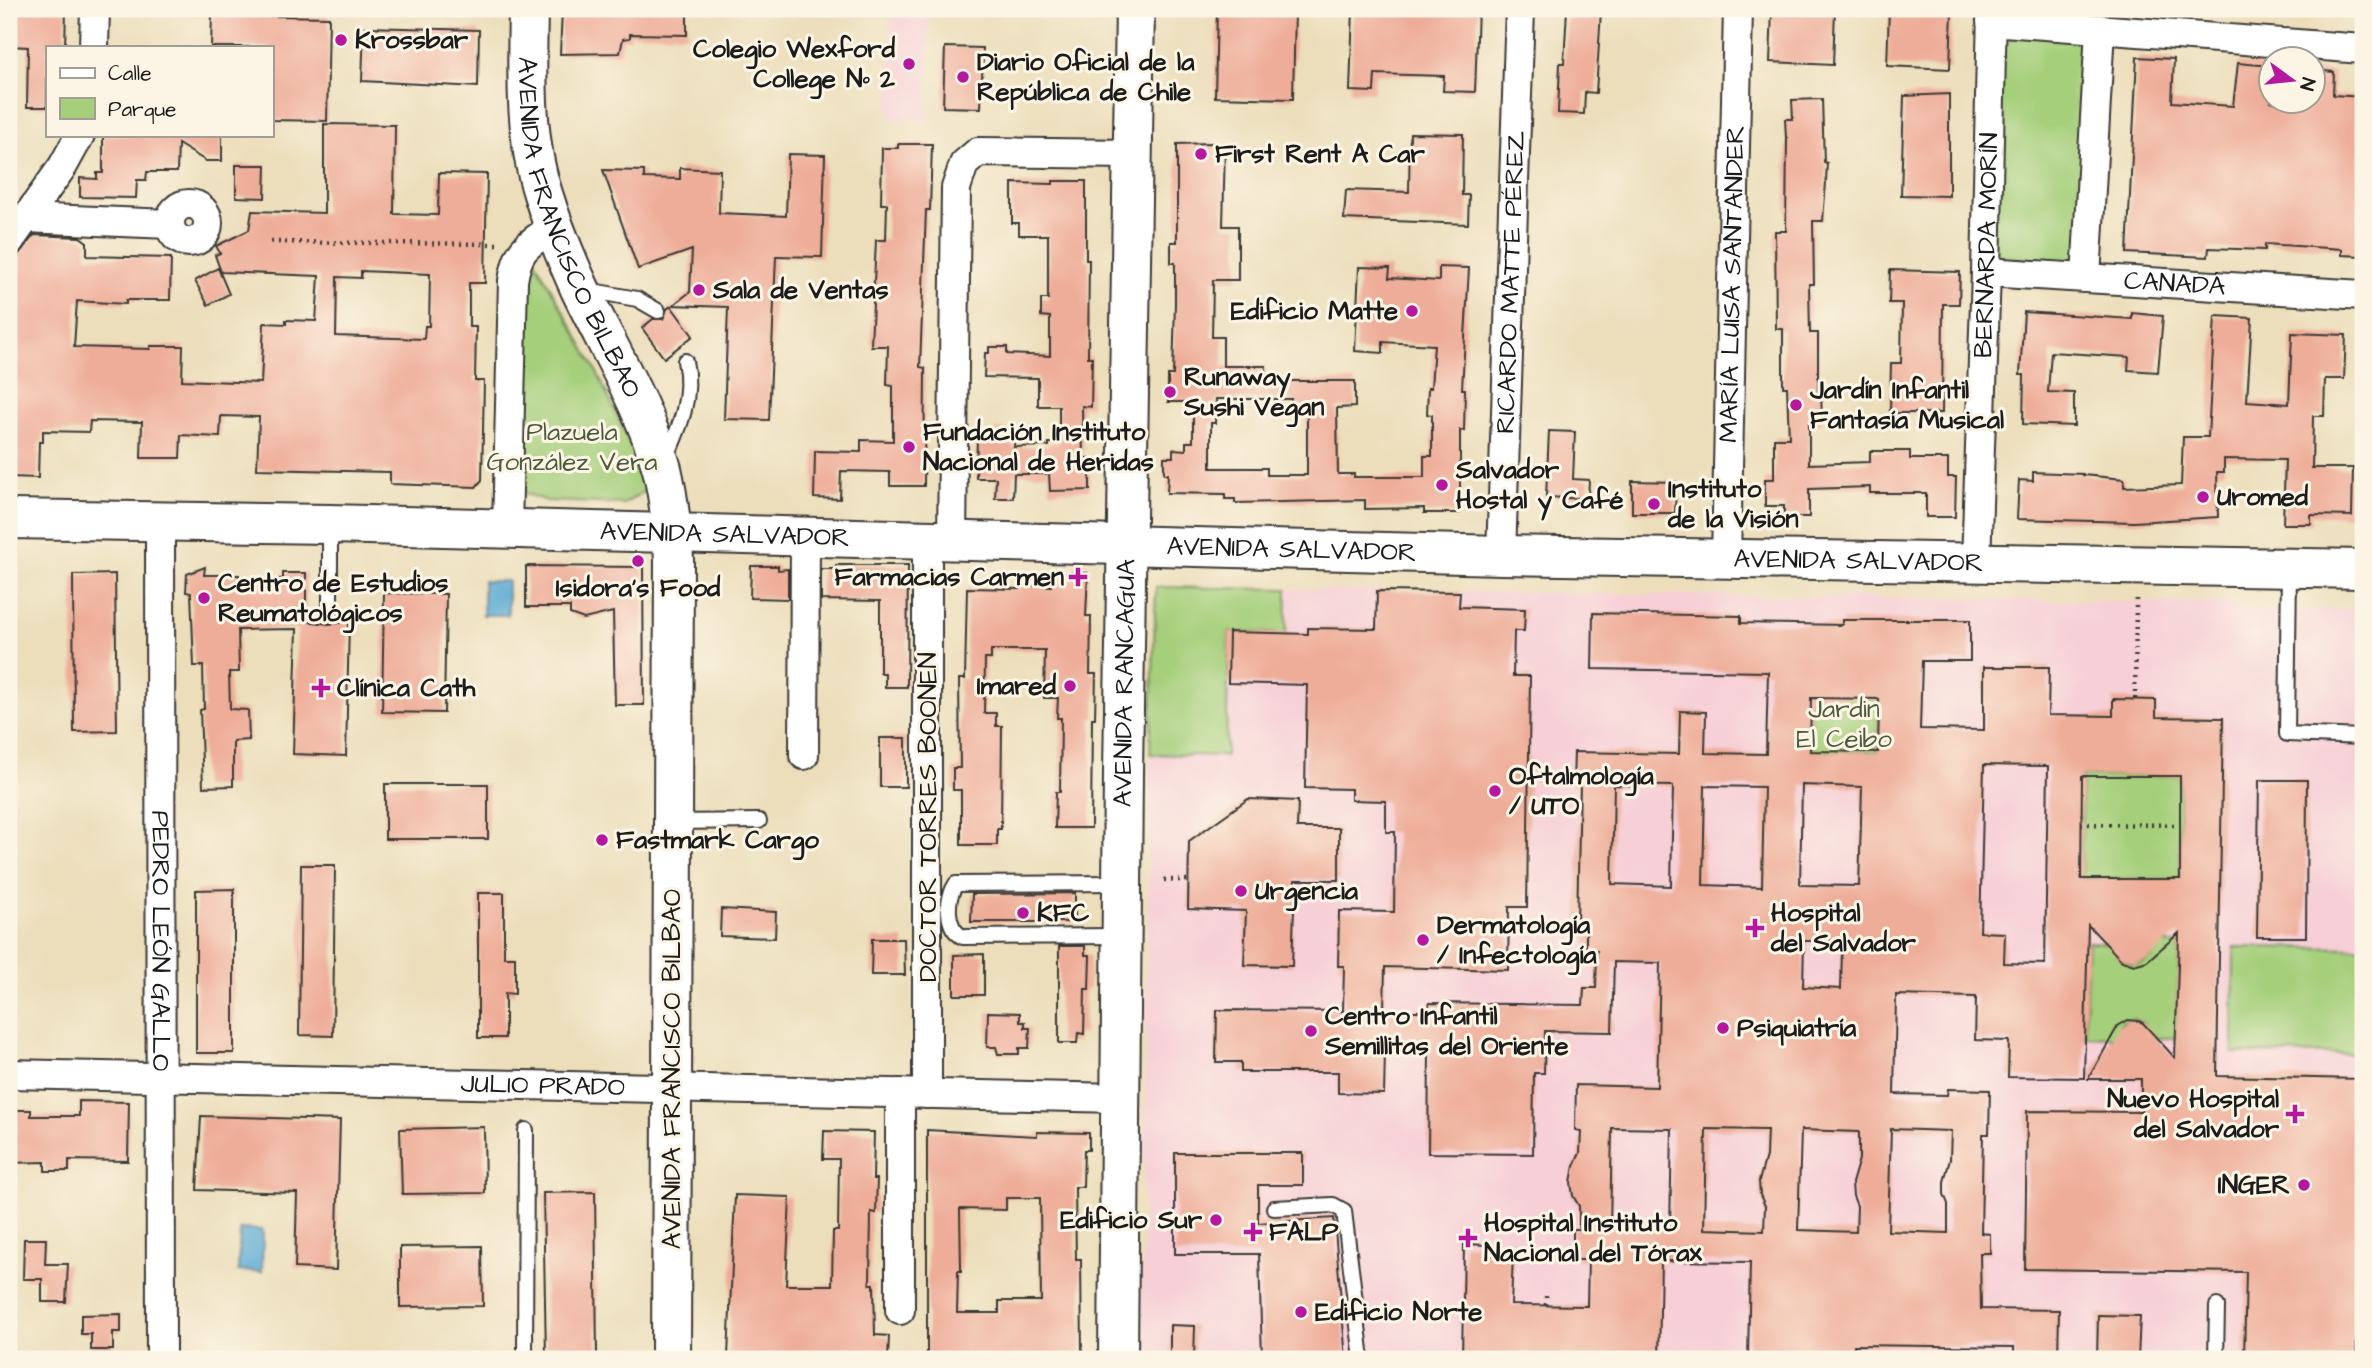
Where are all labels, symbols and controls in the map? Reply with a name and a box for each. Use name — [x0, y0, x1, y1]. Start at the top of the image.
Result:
place label: Krossbar — [355, 22, 469, 58]
place label: Colegio Wexford College Nº 2 — [693, 31, 896, 100]
marker: Krossbar — [333, 32, 349, 48]
place label: Diario Oficial de la República de Chile — [977, 44, 1195, 110]
legend — [46, 46, 273, 136]
north arrow — [2256, 46, 2326, 116]
marker: Colegio Wexford College Nº 2 — [901, 56, 917, 72]
street label: AVENIDA FRANCISCO BILBAO — [509, 57, 650, 404]
text: Calle — [108, 59, 152, 88]
marker: Diario Oficial de la República de Chile — [955, 69, 971, 85]
text: N — [2292, 75, 2322, 93]
text: Parque — [108, 95, 176, 124]
street label: MARÍA LUISA SANTANDER — [1711, 125, 1753, 443]
street label: RICARDO MATTE PÉREZ — [1487, 130, 1534, 434]
street label: BERNARDA MORÍN — [1965, 132, 2007, 359]
place label: First Rent A Car — [1215, 136, 1425, 172]
marker: First Rent A Car — [1193, 146, 1209, 162]
street label: CANADÁ — [2123, 262, 2227, 305]
place label: Sala de Ventas — [712, 272, 889, 308]
marker: Sala de Ventas — [691, 282, 707, 298]
place label: Edificio Matte — [1231, 293, 1398, 329]
marker: Edificio Matte — [1404, 303, 1420, 319]
place label: Runaway Sushi Vegan — [1183, 359, 1324, 428]
place label: Jardín Infantil Fantasía Musical — [1809, 372, 2004, 438]
marker: Runaway Sushi Vegan — [1162, 384, 1178, 400]
marker: Jardín Infantil Fantasía Musical — [1788, 397, 1804, 413]
park label: Plazuela González Vera — [486, 414, 658, 480]
place label: Fundación Instituto Nacional de Heridas — [923, 414, 1154, 480]
marker: Fundación Instituto Nacional de Heridas — [901, 439, 917, 455]
place label: Salvador Hostal y Café — [1455, 452, 1623, 521]
place label: Instituto de la Visión — [1667, 471, 1798, 537]
marker: Salvador Hostal y Café — [1434, 477, 1450, 493]
place label: Uromed — [2217, 479, 2309, 515]
marker: Uromed — [2195, 489, 2211, 505]
marker: Instituto de la Visión — [1646, 496, 1662, 512]
street label: AVENIDA SALVADOR — [600, 513, 850, 556]
street label: AVENIDA SALVADOR — [1166, 528, 1417, 571]
street label: AVENIDA SALVADOR — [1733, 541, 1984, 581]
marker: Isidora's Food — [630, 553, 646, 569]
street label: AVENIDA RANCAGUA — [1105, 558, 1144, 807]
place label: Farmacias Carmen — [835, 559, 1064, 595]
place label: Centro de Estudios Reumatológicos — [218, 565, 448, 634]
marker: Farmacias Carmen — [1070, 569, 1086, 585]
place label: Isidora's Food — [556, 570, 721, 606]
marker: Centro de Estudios Reumatológicos — [196, 590, 212, 606]
street label: DOCTOR TORRES BOONEN — [910, 652, 946, 982]
place label: Imared — [977, 668, 1057, 704]
place label: Clínica Cath — [337, 670, 477, 706]
marker: Clínica Cath — [311, 678, 331, 698]
marker: Imared — [1062, 678, 1078, 694]
park label: Jardin El Ceibo — [1796, 691, 1892, 757]
place label: Oftalmología / UTO — [1509, 758, 1655, 824]
marker: Oftalmología / UTO — [1487, 783, 1503, 799]
street label: PEDRO LEÓN GALLO — [142, 811, 179, 1071]
place label: Fastmark Cargo — [616, 822, 819, 861]
marker: Fastmark Cargo — [594, 832, 610, 848]
place label: Urgencia — [1255, 873, 1359, 912]
marker: Urgencia — [1233, 883, 1249, 899]
street label: AVENIDA FRANCISCO BILBAO — [654, 889, 690, 1249]
place label: KFC — [1037, 895, 1090, 931]
place label: Hospital del Salvador — [1770, 895, 1917, 961]
marker: KFC — [1015, 905, 1031, 921]
place label: Dermatología / Infectología — [1437, 907, 1597, 976]
marker: Hospital del Salvador — [1745, 918, 1765, 938]
marker: Dermatología / Infectología — [1415, 932, 1431, 948]
place label: Centro Infantil Semillitas del Oriente — [1324, 998, 1569, 1064]
place label: Psiquiatría — [1737, 1010, 1857, 1046]
marker: Psiquiatría — [1715, 1020, 1731, 1036]
marker: Centro Infantil Semillitas del Oriente — [1303, 1023, 1319, 1039]
street label: JULIO PRADO — [460, 1066, 625, 1105]
place label: Nuevo Hospital del Salvador — [2107, 1081, 2280, 1147]
marker: Nuevo Hospital del Salvador — [2285, 1104, 2305, 1124]
place label: INGER — [2218, 1167, 2290, 1203]
marker: INGER — [2296, 1177, 2312, 1193]
place label: Edificio Sur — [1060, 1202, 1203, 1238]
place label: Hospital Instituto Nacional del Tórax — [1484, 1205, 1703, 1271]
marker: Edificio Sur — [1208, 1212, 1224, 1228]
place label: FALP — [1269, 1214, 1339, 1250]
marker: FALP — [1243, 1222, 1263, 1242]
marker: Hospital Instituto Nacional del Tórax — [1458, 1228, 1478, 1248]
place label: Edificio Norte — [1315, 1294, 1482, 1330]
marker: Edificio Norte — [1293, 1304, 1309, 1320]

